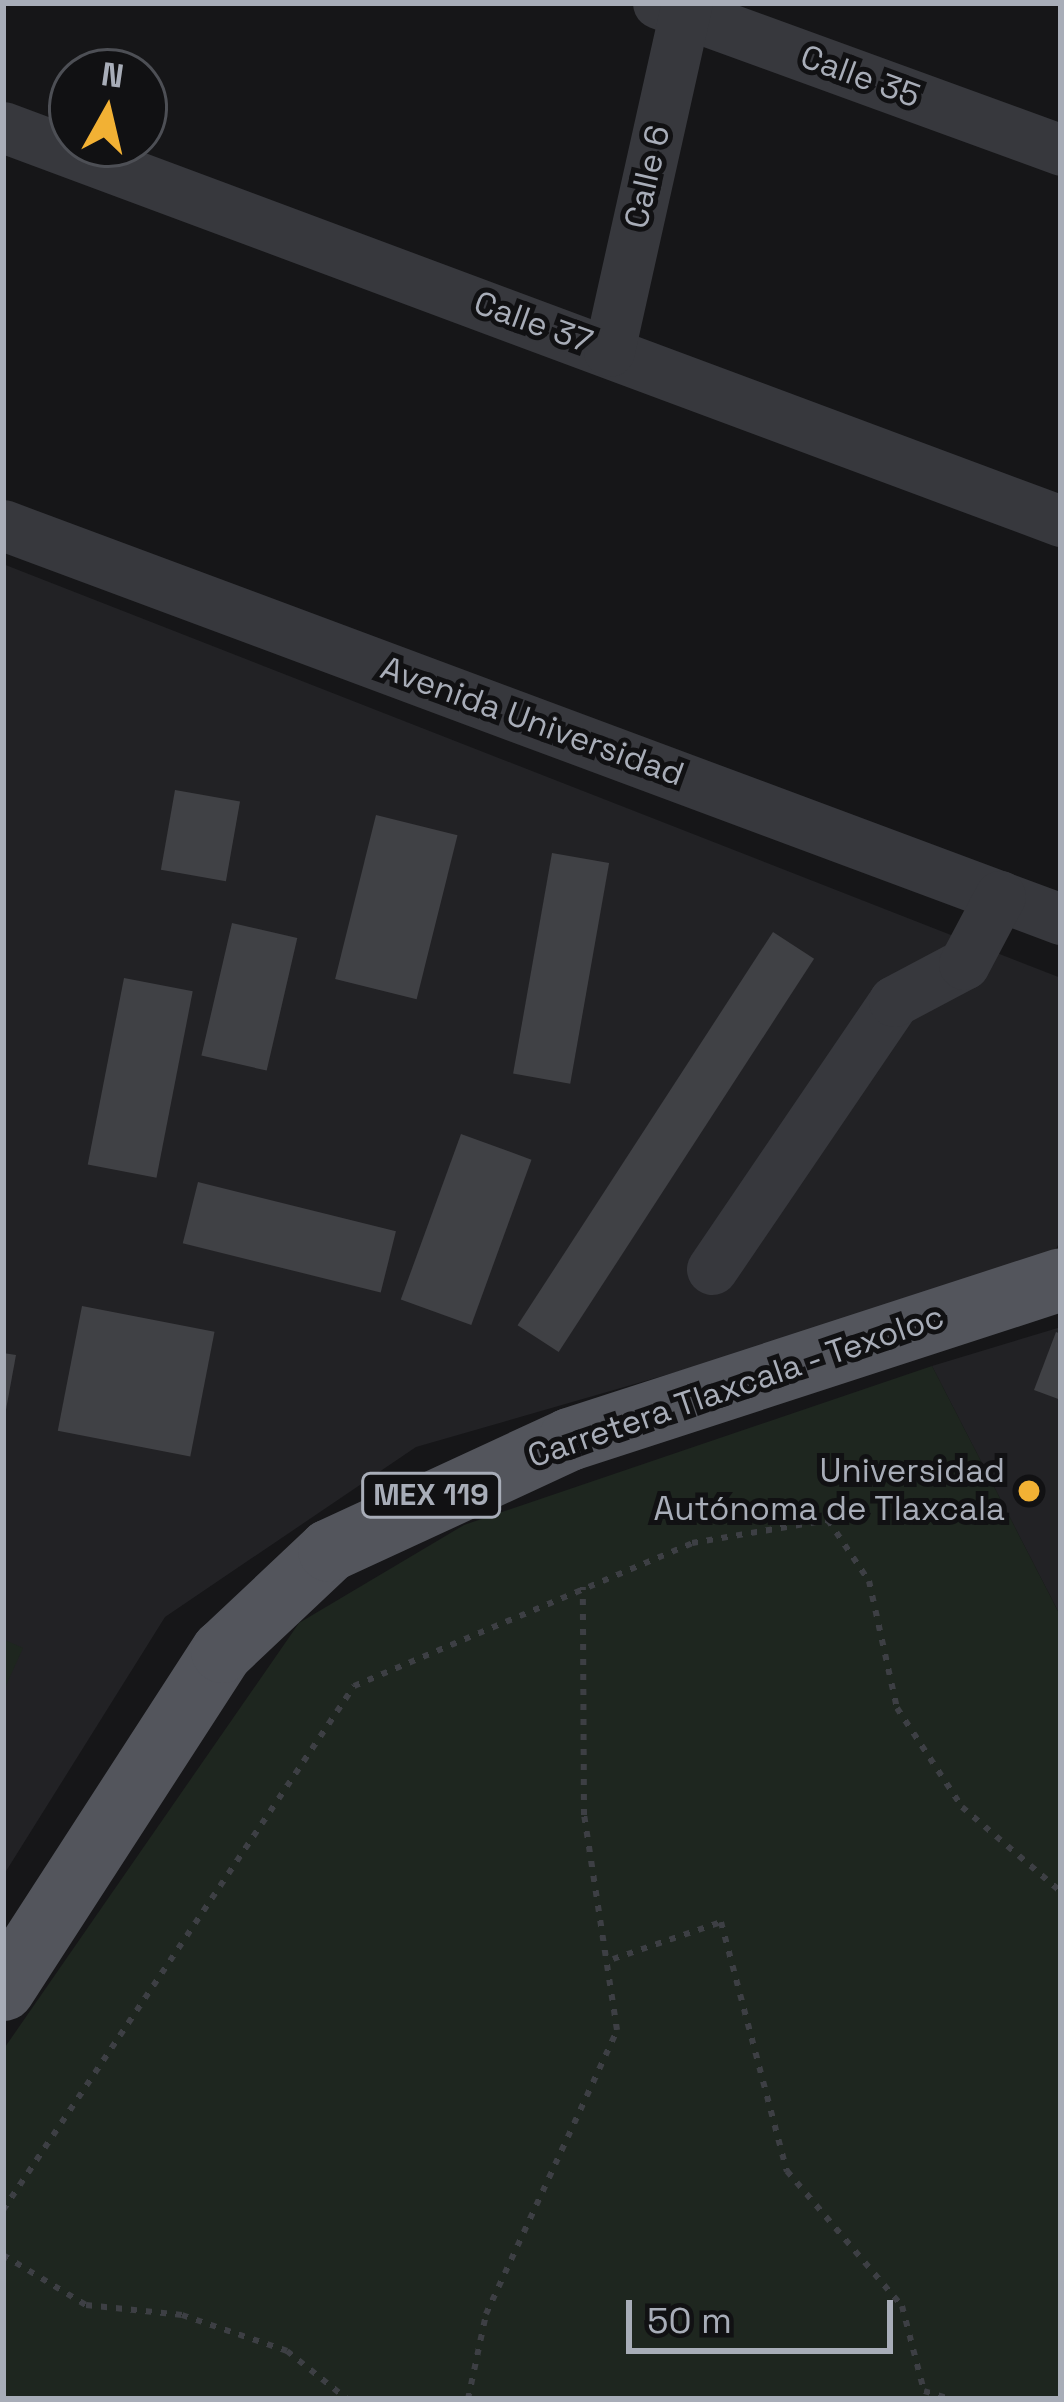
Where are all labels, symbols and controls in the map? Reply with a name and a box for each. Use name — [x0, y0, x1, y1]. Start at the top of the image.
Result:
street label: Calle 35 — [795, 37, 925, 117]
north arrow — [48, 48, 168, 168]
text: N — [99, 53, 126, 98]
street label: Calle 6 — [617, 122, 679, 232]
street label: Calle 37 — [468, 283, 598, 363]
street label: Avenida Universidad — [375, 649, 689, 795]
street label: Carretera Tlaxcala - Texoloc — [521, 1296, 951, 1478]
place label: Universidad Autónoma de Tlaxcala — [653, 1452, 1005, 1530]
road number: MEX 119 — [359, 1471, 503, 1519]
marker: Universidad Autónoma de Tlaxcala — [1016, 1478, 1042, 1504]
scale bar — [632, 2276, 899, 2350]
text: 50 m — [647, 2298, 732, 2344]

